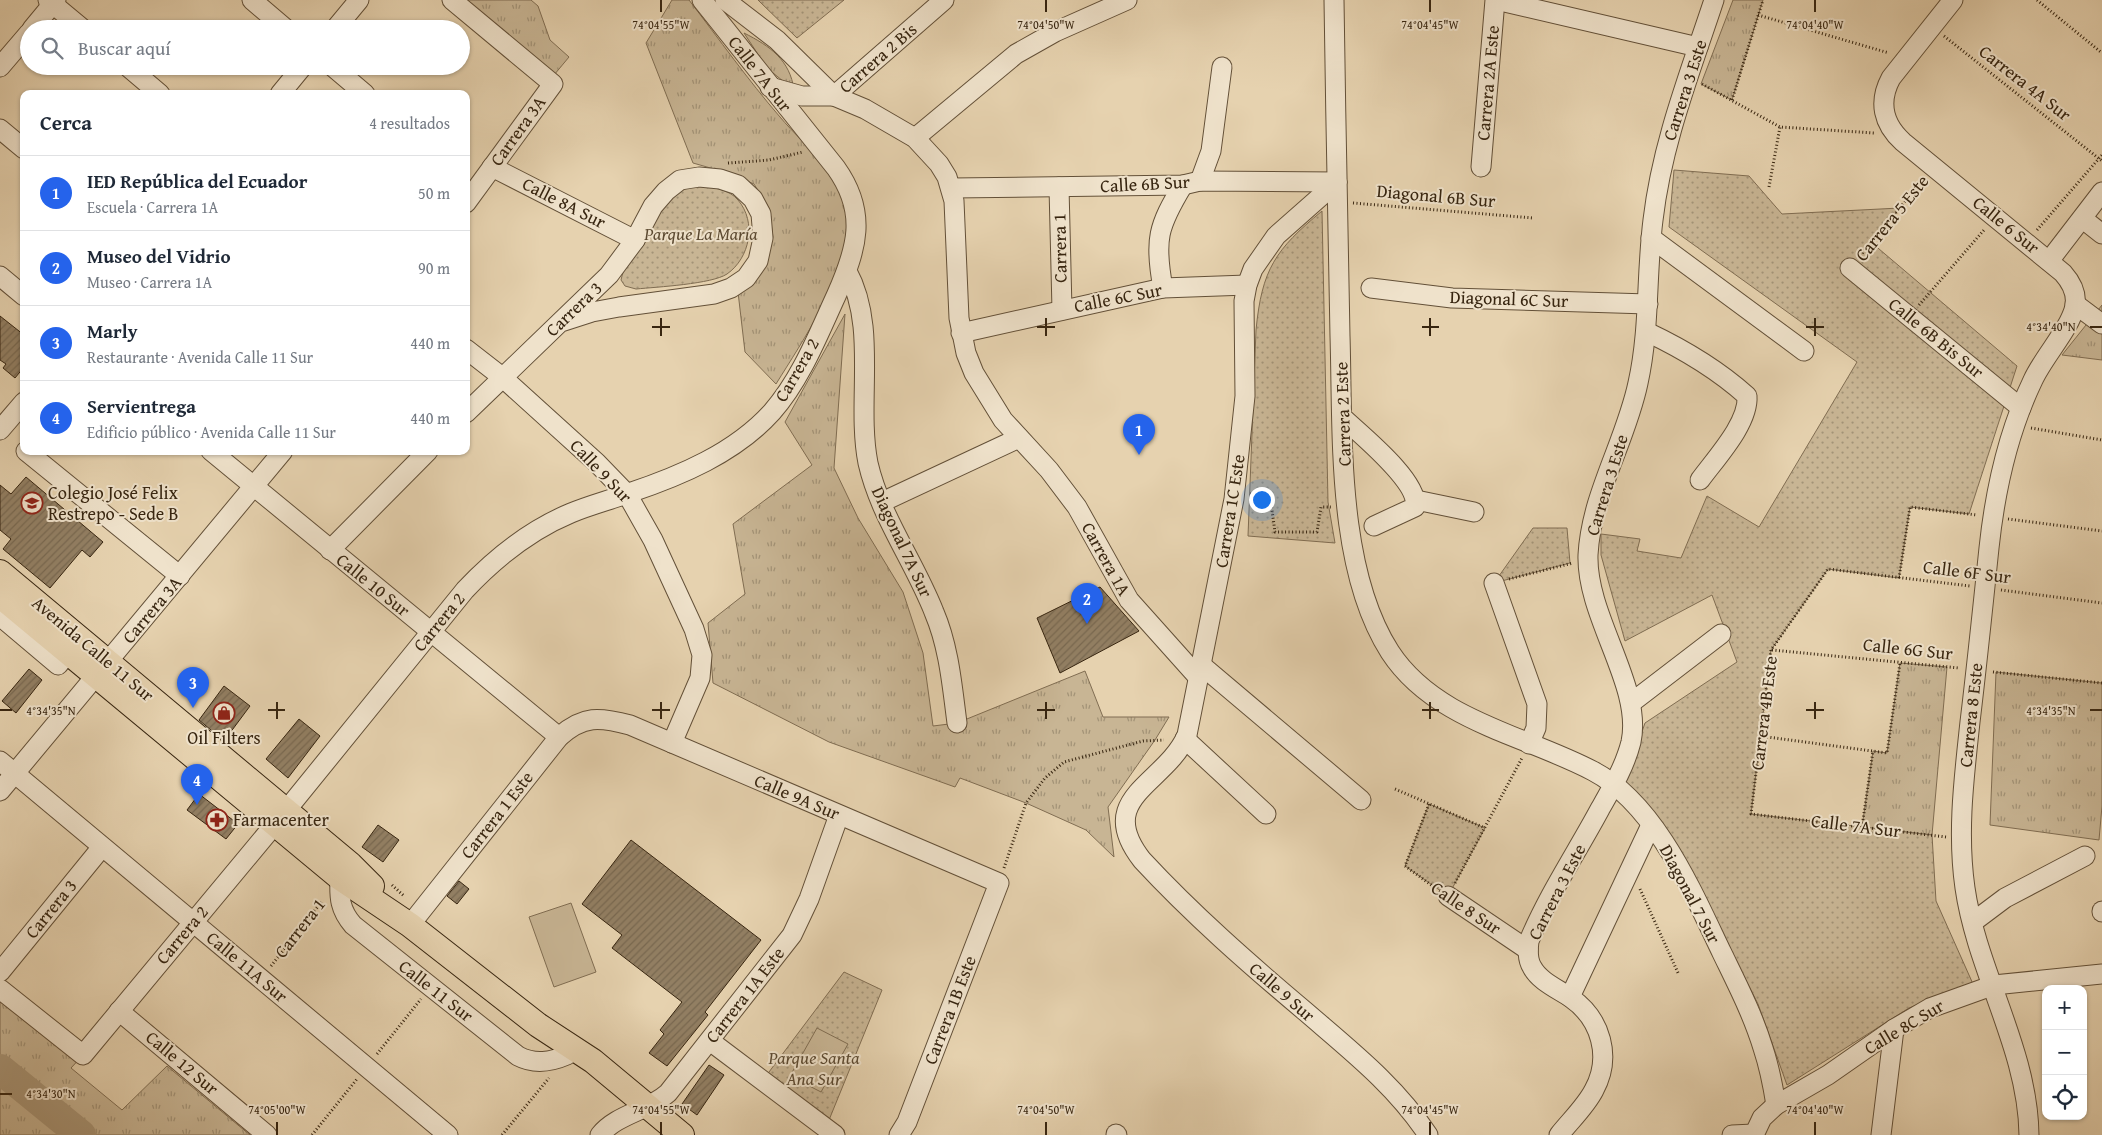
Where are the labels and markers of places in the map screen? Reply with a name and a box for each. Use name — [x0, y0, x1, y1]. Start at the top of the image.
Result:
pin: 1 — [1123, 414, 1155, 455]
place label: Colegio José Felix Restrepo - Sede B — [48, 479, 179, 527]
school or university icon: Colegio José Felix Restrepo - Sede B — [20, 491, 44, 515]
pin: 2 — [1071, 583, 1103, 624]
pin: 3 — [177, 667, 209, 708]
shop icon: Oil Filters — [212, 701, 236, 725]
place label: Oil Filters — [187, 724, 261, 751]
pin: 4 — [181, 764, 213, 805]
place label: Farmacenter — [233, 806, 330, 833]
pharmacy icon: Farmacenter — [205, 808, 229, 832]

